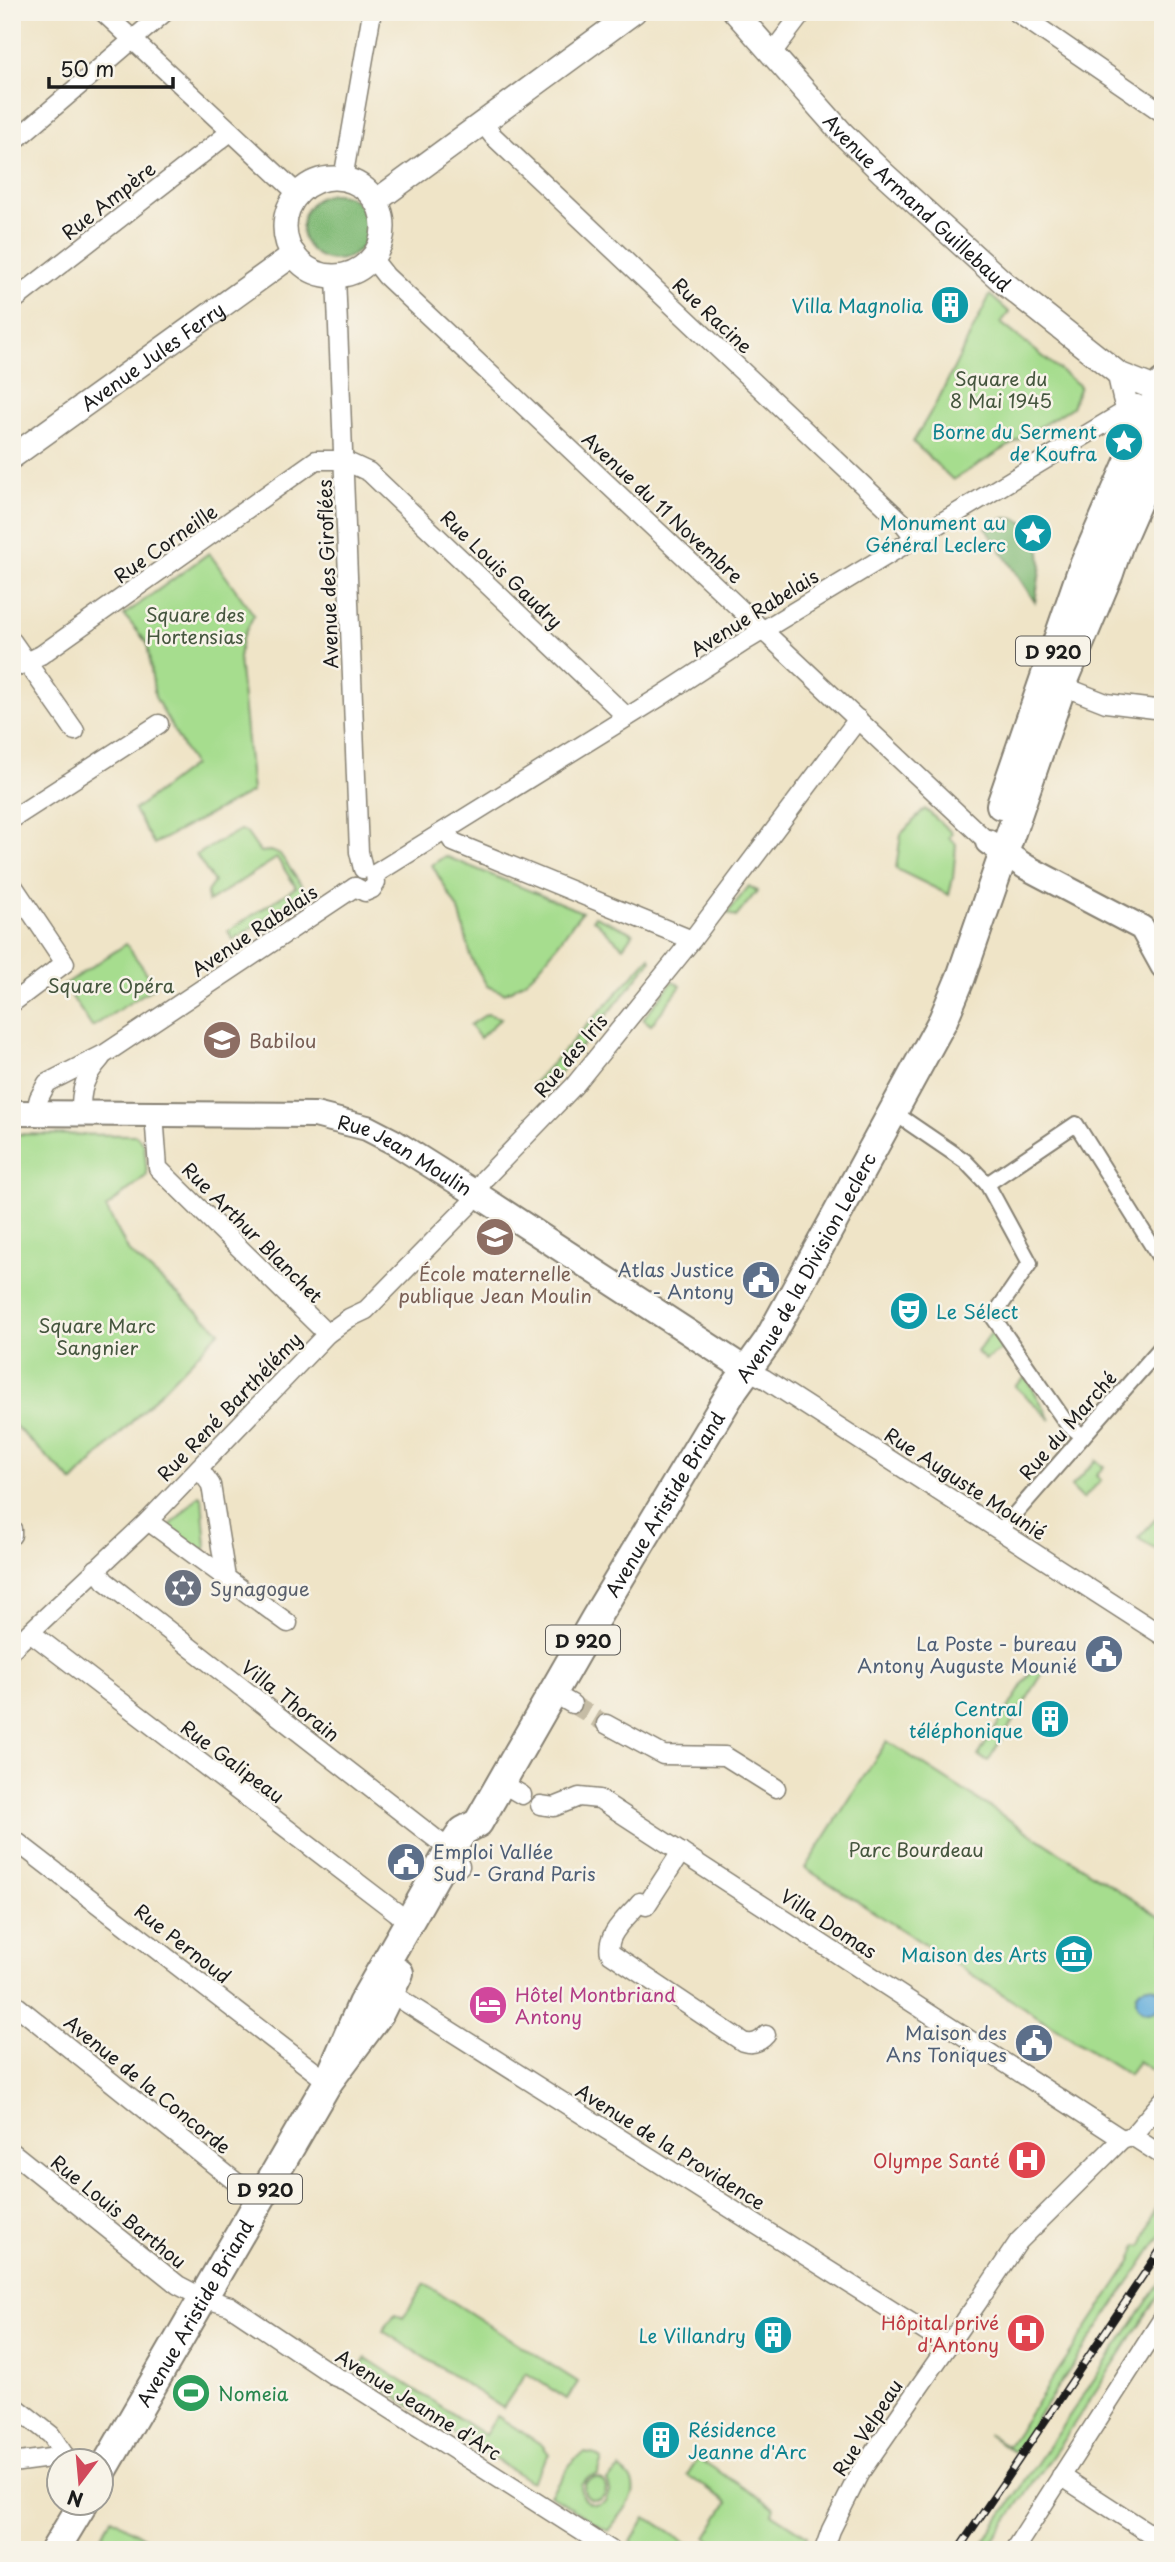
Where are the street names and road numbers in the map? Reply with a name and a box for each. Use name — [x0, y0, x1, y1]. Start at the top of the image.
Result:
street label: Avenue Armand Guillebaud — [817, 108, 1018, 297]
street label: Rue Ampère — [55, 154, 161, 246]
street label: Rue Racine — [667, 271, 759, 359]
street label: Avenue Jules Ferry — [75, 295, 230, 417]
street label: Avenue du 11 Novembre — [576, 425, 750, 589]
street label: Avenue des Giroflées — [310, 479, 344, 669]
street label: Rue Corneille — [108, 497, 222, 589]
street label: Rue Louis Gaudry — [435, 503, 569, 635]
street label: Avenue Rabelais — [685, 561, 823, 663]
road number: D 920 — [1016, 636, 1090, 666]
street label: Avenue Rabelais — [186, 878, 322, 982]
street label: Rue des Iris — [527, 1007, 613, 1103]
street label: Rue Jean Moulin — [335, 1107, 478, 1202]
street label: Avenue de la Division Leclerc — [729, 1147, 882, 1388]
street label: Rue Arthur Blanchet — [176, 1155, 330, 1309]
street label: Rue René Barthélémy — [150, 1325, 308, 1487]
street label: Rue du Marché — [1012, 1364, 1122, 1486]
street label: Avenue Aristide Briand — [598, 1406, 731, 1602]
street label: Rue Auguste Mounié — [880, 1420, 1052, 1546]
road number: D 920 — [546, 1625, 620, 1654]
street label: Villa Thorain — [236, 1653, 346, 1747]
street label: Rue Galipeau — [175, 1713, 291, 1809]
street label: Villa Domas — [775, 1881, 883, 1965]
street label: Rue Pernoud — [129, 1897, 237, 1989]
street label: Avenue de la Concorde — [59, 2008, 237, 2160]
street label: Avenue de la Providence — [571, 2076, 771, 2216]
street label: Rue Louis Barthou — [45, 2148, 193, 2274]
road number: D 920 — [228, 2174, 302, 2204]
street label: Avenue Aristide Briand — [129, 2214, 260, 2411]
street label: Avenue Jeanne d'Arc — [331, 2342, 507, 2466]
street label: Rue Velpeau — [825, 2373, 909, 2481]

